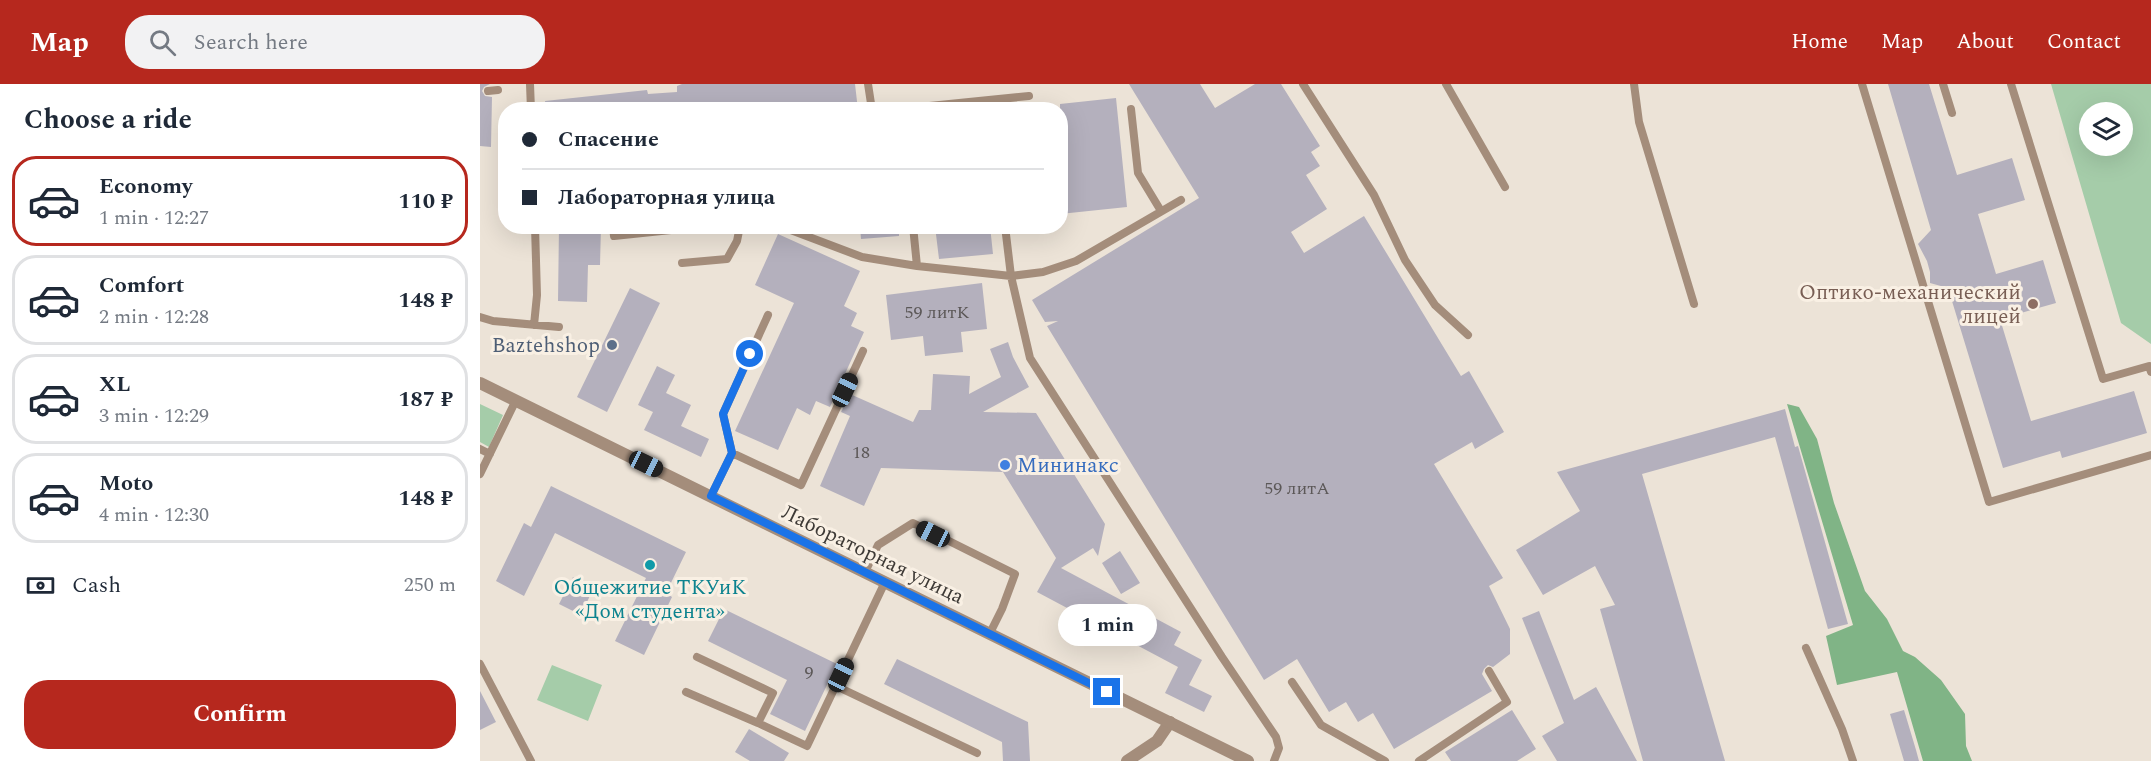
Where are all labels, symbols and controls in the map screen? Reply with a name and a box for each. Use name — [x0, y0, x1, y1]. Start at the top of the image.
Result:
search box — [125, 15, 545, 69]
text: Map — [30, 21, 89, 64]
icon: search — [146, 26, 179, 59]
text: Search here — [194, 26, 308, 59]
text: Home — [1791, 26, 1848, 58]
text: Map — [1881, 26, 1923, 58]
text: About — [1956, 26, 2014, 58]
text: Contact — [2047, 26, 2121, 58]
text: Choose a ride — [24, 99, 192, 141]
map controls — [2079, 102, 2133, 156]
button: layers — [2079, 102, 2133, 156]
text: Спасение — [558, 123, 659, 156]
text: Economy — [99, 170, 192, 203]
icon: car — [27, 174, 81, 228]
text: Лабораторная улица — [558, 181, 775, 214]
text: 110 ₽ — [398, 185, 453, 218]
text: 1 min · 12:27 — [99, 203, 209, 233]
text: Comfort — [99, 269, 184, 302]
icon: car — [27, 273, 81, 327]
place label: Оптико-механический лицей — [1799, 277, 2021, 333]
text: 148 ₽ — [398, 284, 453, 317]
marker: Оптико-механический лицей — [2026, 297, 2040, 311]
house number: 59 литК — [905, 299, 969, 326]
text: 2 min · 12:28 — [99, 302, 209, 332]
place label: Baztehshop — [492, 330, 600, 362]
marker: Baztehshop — [605, 338, 619, 352]
route start — [736, 340, 763, 367]
text: XL — [99, 368, 130, 401]
car — [829, 370, 861, 410]
icon: car — [27, 372, 81, 426]
text: 187 ₽ — [398, 383, 453, 416]
text: 3 min · 12:29 — [99, 401, 209, 431]
house number: 18 — [852, 439, 870, 466]
car — [626, 448, 666, 480]
place label: Мининакс — [1017, 450, 1119, 482]
marker: Мининакс — [998, 458, 1012, 472]
text: Moto — [99, 467, 153, 500]
icon: car — [27, 471, 81, 525]
house number: 59 литА — [1264, 475, 1330, 502]
text: 148 ₽ — [398, 482, 453, 515]
street label: Лабораторная улица — [776, 497, 970, 613]
text: 4 min · 12:30 — [99, 500, 209, 530]
car — [913, 518, 953, 550]
marker: Общежитие ТКУиК «Дом студента» — [643, 558, 657, 572]
icon: cash — [24, 569, 57, 602]
text: Cash — [72, 569, 121, 602]
text: 250 m — [404, 570, 456, 600]
place label: Общежитие ТКУиК «Дом студента» — [554, 572, 746, 628]
callout: 1 min — [1058, 605, 1156, 647]
text: 1 min — [1081, 610, 1134, 640]
car — [825, 655, 857, 695]
house number: 9 — [805, 659, 814, 686]
route end — [1093, 678, 1120, 705]
button: Confirm — [24, 680, 456, 749]

